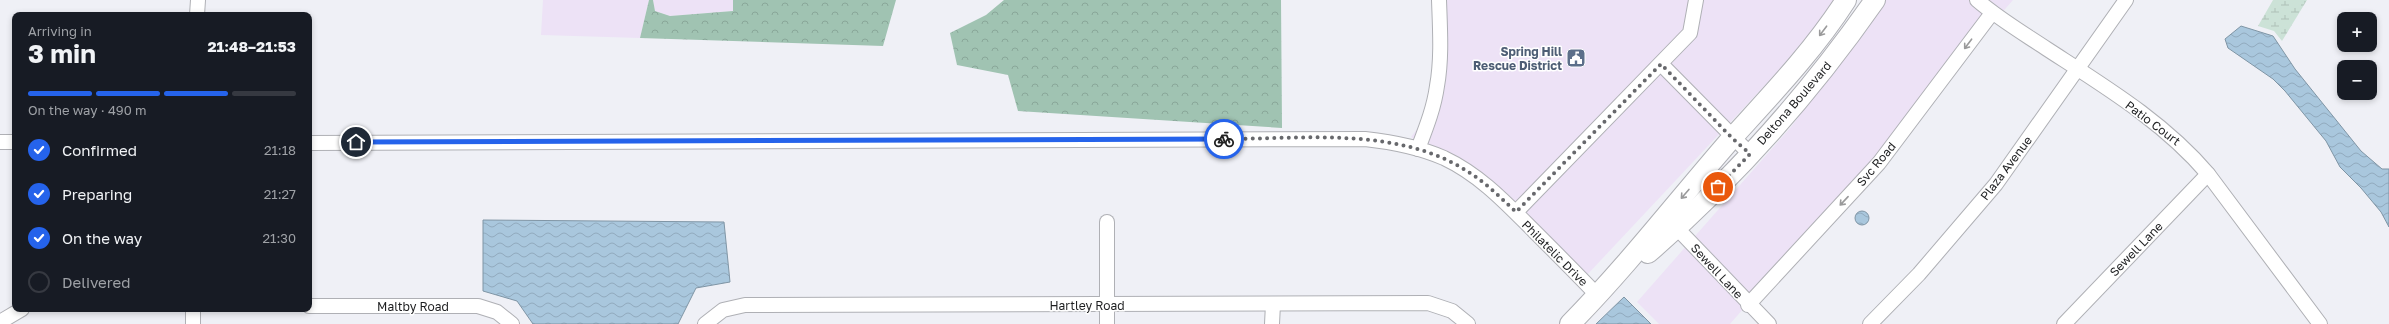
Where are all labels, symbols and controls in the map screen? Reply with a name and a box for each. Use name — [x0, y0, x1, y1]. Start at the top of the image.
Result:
map controls — [2337, 12, 2377, 100]
button: + — [2337, 12, 2377, 52]
text: Arriving in — [28, 23, 92, 39]
one-way arrow — [1819, 26, 1828, 37]
text: 21:48–21:53 — [207, 37, 296, 55]
text: 3 min — [28, 38, 96, 69]
one-way arrow — [1964, 38, 1972, 49]
place label: Spring Hill Rescue District — [1473, 44, 1562, 73]
public building icon: Spring Hill Rescue District — [1565, 47, 1587, 69]
street label: Deltona Boulevard — [1754, 58, 1834, 148]
button: − — [2337, 60, 2377, 100]
street label: Patio Court — [2123, 97, 2184, 149]
text: On the way · 490 m — [28, 102, 147, 118]
courier — [1204, 119, 1244, 159]
pin — [339, 125, 373, 159]
icon: bike — [1213, 128, 1235, 150]
icon: home — [345, 131, 367, 153]
street label: Plaza Avenue — [1977, 133, 2035, 203]
icon: check — [28, 139, 50, 161]
street label: Svc Road — [1853, 139, 1899, 189]
text: Confirmed — [62, 141, 137, 159]
text: 21:18 — [264, 142, 296, 158]
pin — [1701, 170, 1735, 204]
icon: bag — [1707, 176, 1729, 198]
icon: check — [28, 183, 50, 205]
text: Preparing — [62, 185, 132, 203]
text: 21:27 — [264, 186, 296, 202]
one-way arrow — [1680, 189, 1689, 200]
one-way arrow — [1840, 196, 1849, 206]
street label: Philatelic Drive — [1519, 217, 1591, 289]
street label: Sewell Lane — [2106, 219, 2166, 279]
icon: check — [28, 227, 50, 249]
text: On the way — [62, 229, 142, 247]
text: 21:30 — [263, 230, 296, 246]
street label: Sewell Lane — [1688, 240, 1746, 302]
text: Delivered — [62, 273, 130, 291]
street label: Hartley Road — [1049, 298, 1125, 313]
street label: Maltby Road — [377, 299, 449, 314]

